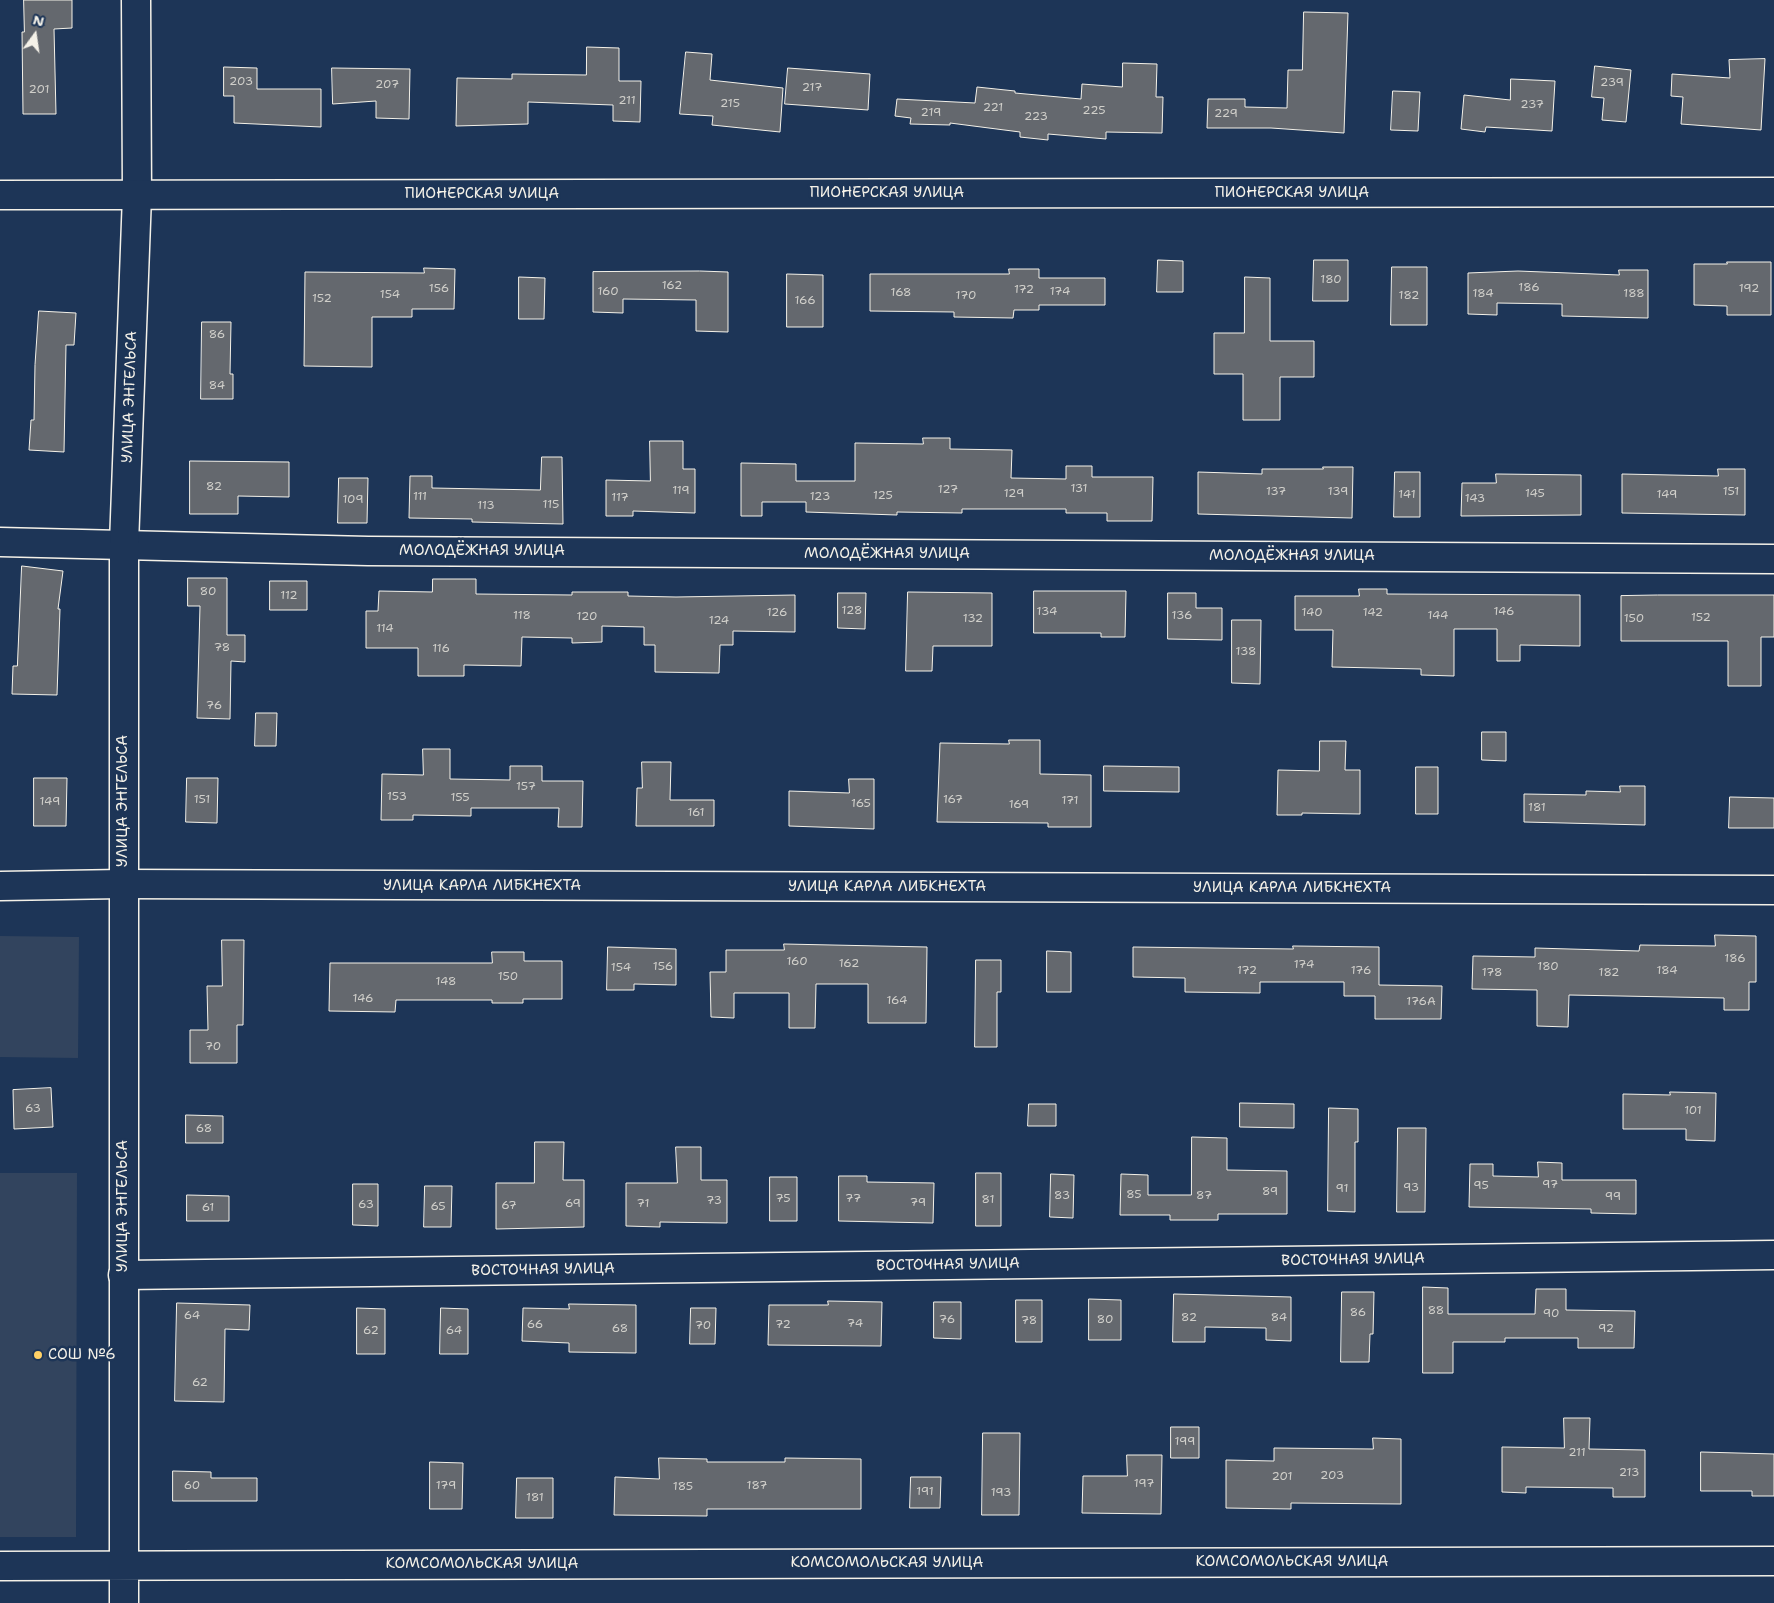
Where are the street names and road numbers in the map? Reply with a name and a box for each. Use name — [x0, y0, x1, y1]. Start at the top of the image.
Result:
street label: ПИОНЕРСКАЯ УЛИЦА — [810, 184, 964, 202]
street label: ПИОНЕРСКАЯ УЛИЦА — [1215, 184, 1369, 202]
street label: ПИОНЕРСКАЯ УЛИЦА — [405, 185, 559, 203]
street label: УЛИЦА ЭНГЕЛЬСА — [119, 331, 141, 463]
street label: МОЛОДЁЖНАЯ УЛИЦА — [399, 542, 565, 560]
street label: МОЛОДЁЖНАЯ УЛИЦА — [804, 545, 970, 563]
street label: МОЛОДЁЖНАЯ УЛИЦА — [1209, 547, 1375, 565]
street label: УЛИЦА ЭНГЕЛЬСА — [114, 735, 132, 867]
street label: УЛИЦА КАРЛА ЛИБКНЕХТА — [383, 877, 581, 895]
street label: УЛИЦА КАРЛА ЛИБКНЕХТА — [788, 878, 986, 896]
street label: УЛИЦА КАРЛА ЛИБКНЕХТА — [1193, 879, 1391, 897]
street label: УЛИЦА ЭНГЕЛЬСА — [114, 1140, 132, 1272]
street label: ВОСТОЧНАЯ УЛИЦА — [1281, 1250, 1425, 1270]
street label: ВОСТОЧНАЯ УЛИЦА — [876, 1255, 1020, 1275]
street label: ВОСТОЧНАЯ УЛИЦА — [471, 1260, 615, 1280]
street label: КОМСОМОЛЬСКАЯ УЛИЦА — [1196, 1553, 1388, 1571]
street label: КОМСОМОЛЬСКАЯ УЛИЦА — [791, 1554, 983, 1572]
street label: КОМСОМОЛЬСКАЯ УЛИЦА — [386, 1555, 578, 1573]

